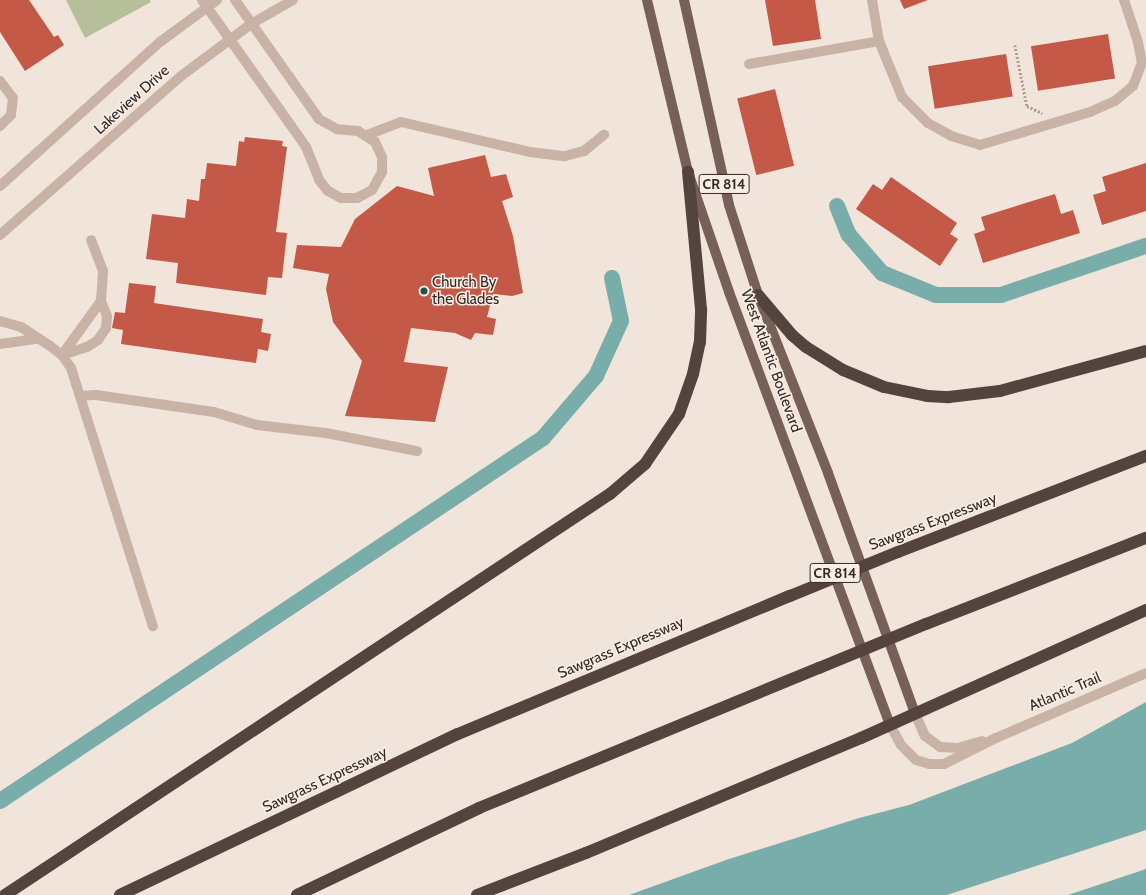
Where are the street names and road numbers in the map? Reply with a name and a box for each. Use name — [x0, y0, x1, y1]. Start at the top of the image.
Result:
street label: Lakeview Drive — [91, 62, 173, 138]
road number: CR 814 — [698, 172, 750, 196]
street label: West Atlantic Boulevard — [737, 287, 805, 435]
street label: Sawgrass Expressway — [867, 489, 999, 555]
road number: CR 814 — [809, 561, 861, 585]
street label: Sawgrass Expressway — [555, 613, 687, 683]
street label: Atlantic Trail — [1026, 669, 1104, 715]
street label: Sawgrass Expressway — [260, 743, 390, 817]

